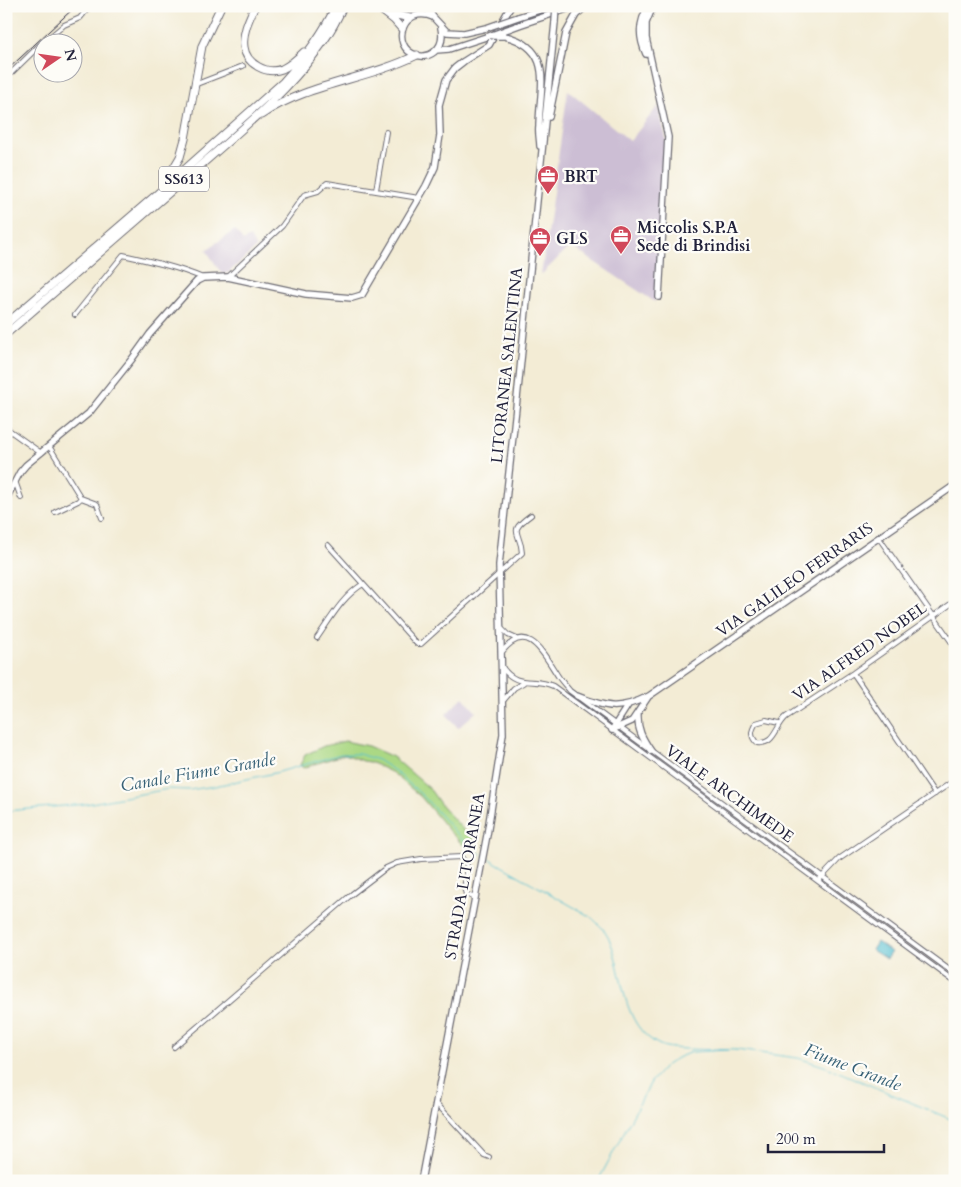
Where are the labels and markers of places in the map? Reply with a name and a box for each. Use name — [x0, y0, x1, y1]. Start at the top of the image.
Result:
office icon: BRT — [536, 164, 560, 195]
place label: BRT — [564, 166, 598, 188]
place label: Miccolis S.P.A Sede di Brindisi — [637, 217, 750, 257]
office icon: Miccolis S.P.A Sede di Brindisi — [609, 224, 633, 255]
office icon: GLS — [528, 226, 552, 257]
place label: GLS — [556, 228, 588, 250]

